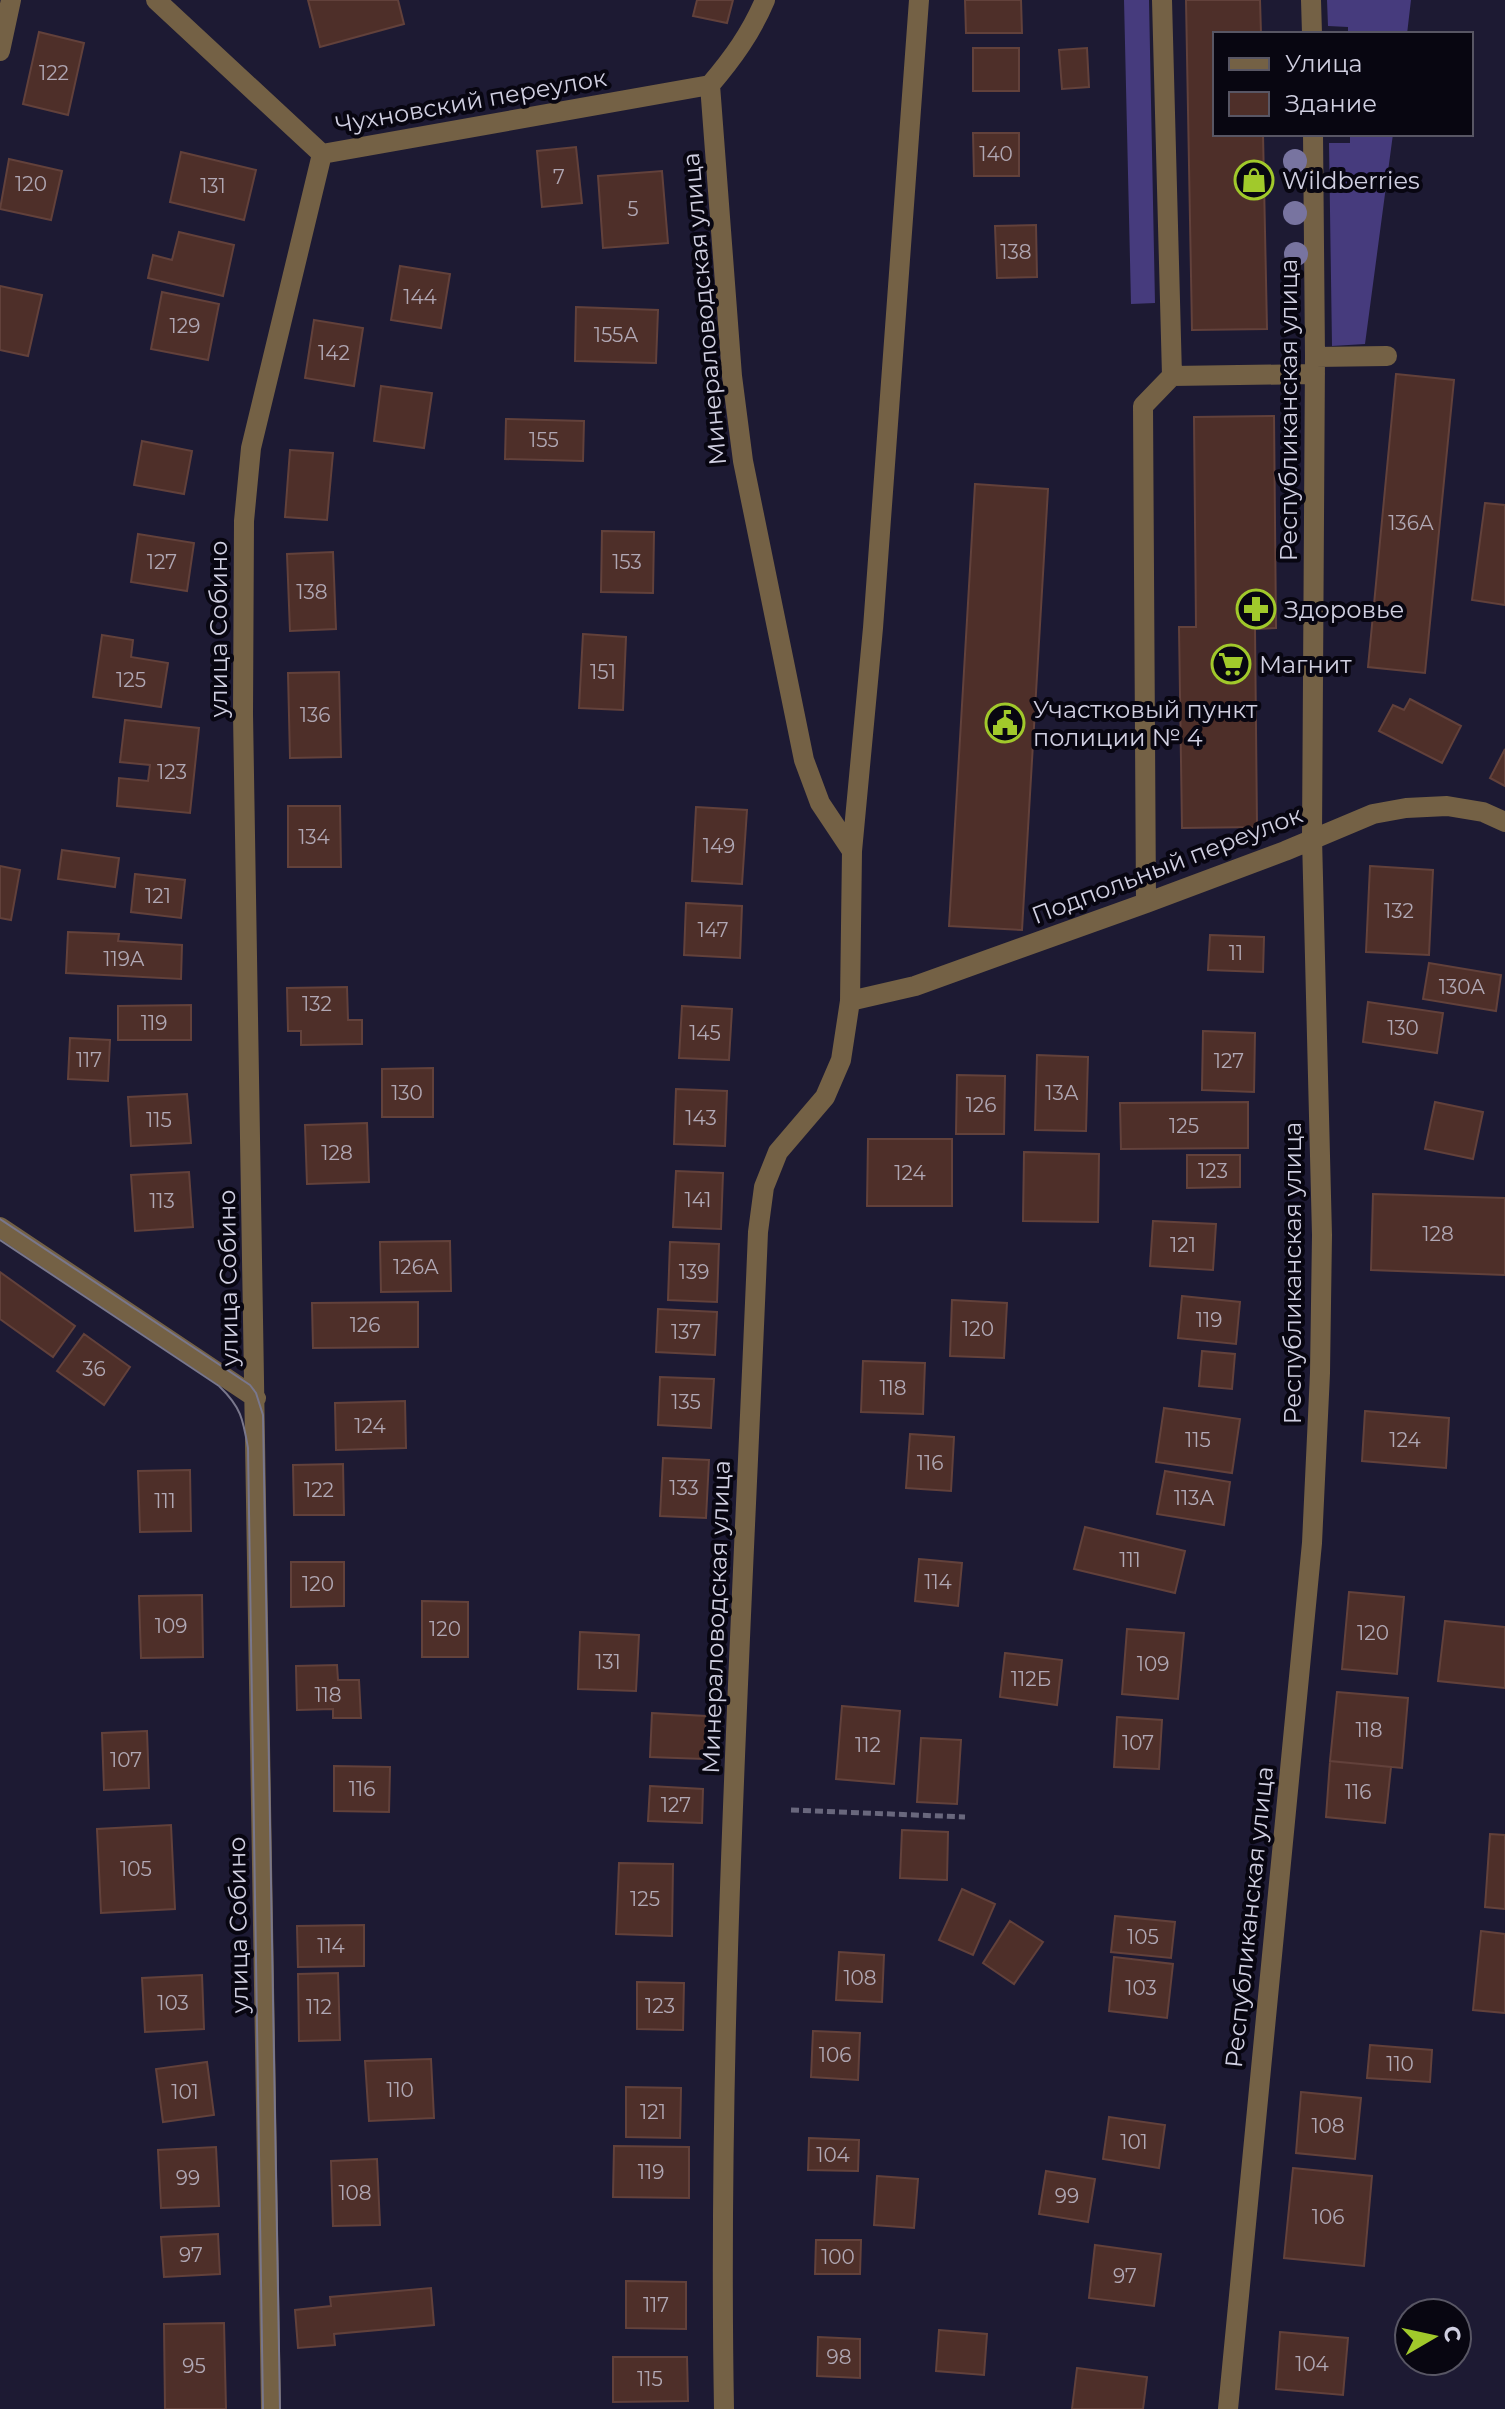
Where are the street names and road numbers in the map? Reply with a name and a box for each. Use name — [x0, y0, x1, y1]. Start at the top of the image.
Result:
street label: Чухновский переулок — [333, 63, 609, 139]
street label: Минераловодская улица — [676, 151, 732, 467]
street label: Республиканская улица — [1274, 259, 1303, 561]
street label: улица Собино — [204, 541, 233, 718]
street label: Подпольный переулок — [1027, 800, 1307, 930]
street label: Республиканская улица — [1278, 1122, 1307, 1424]
street label: улица Собино — [212, 1189, 244, 1368]
street label: Минераловодская улица — [696, 1460, 736, 1774]
street label: Республиканская улица — [1219, 1765, 1279, 2069]
street label: улица Собино — [222, 1836, 254, 2015]

